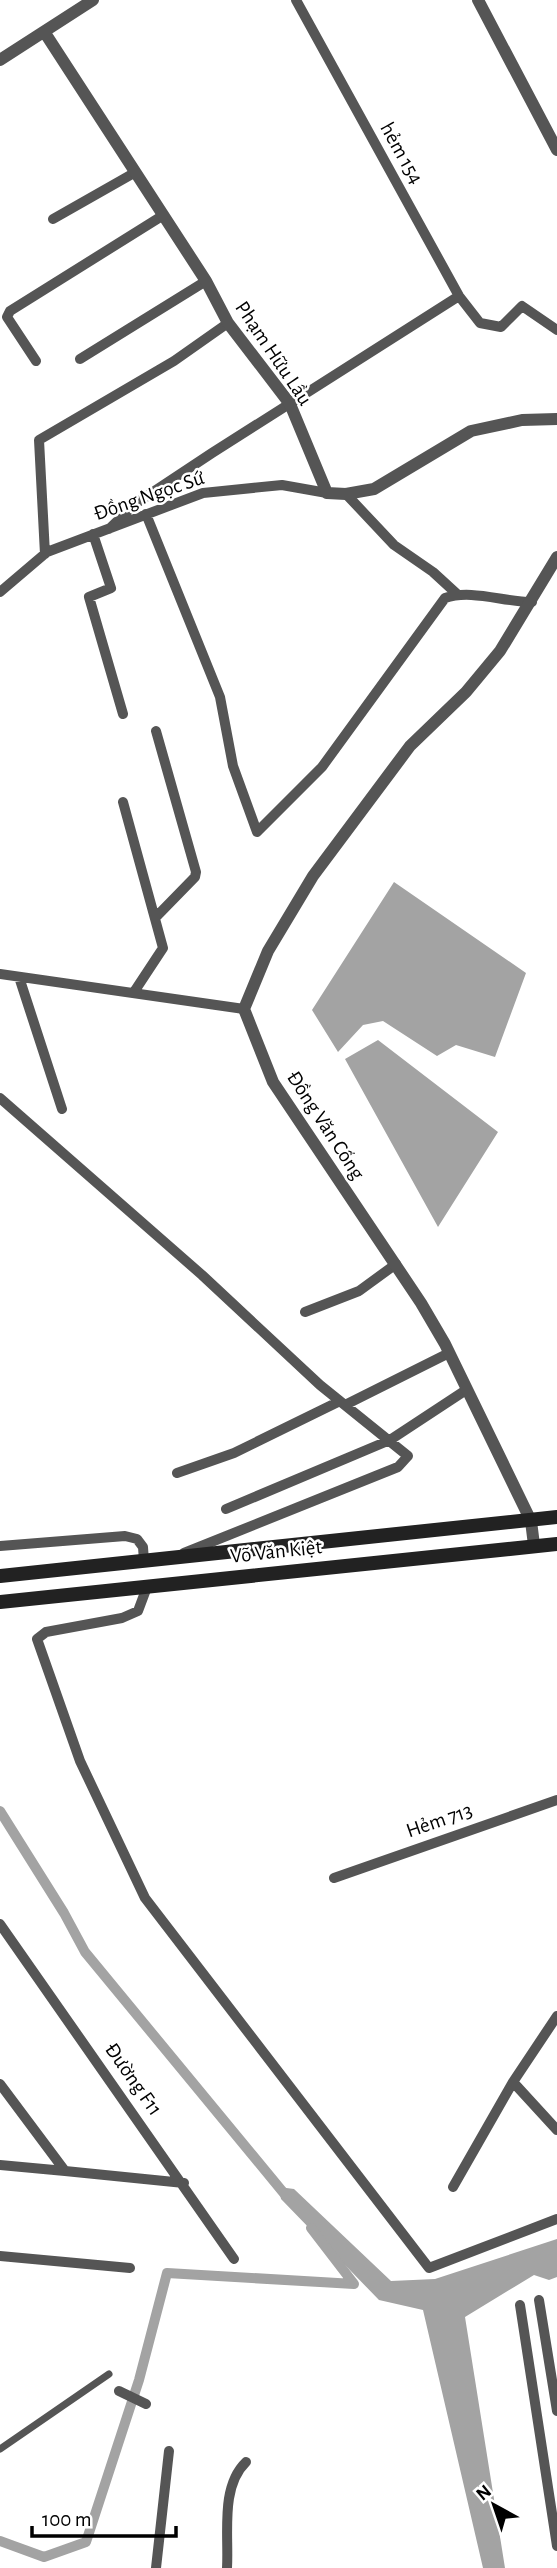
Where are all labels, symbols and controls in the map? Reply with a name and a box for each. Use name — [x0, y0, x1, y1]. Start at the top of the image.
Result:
street label: hẻm 154 — [376, 119, 427, 188]
street label: Phạm Hữu Lầu — [231, 298, 316, 409]
street label: Đồng Ngọc Sứ — [91, 467, 207, 524]
street label: Đồng Văn Cống — [283, 1067, 369, 1184]
street label: Võ Văn Kiệt — [229, 1536, 323, 1567]
street label: Hẻm 713 — [403, 1799, 475, 1842]
street label: Đường F11 — [101, 2039, 166, 2120]
north arrow — [459, 2470, 529, 2540]
text: N — [473, 2482, 495, 2505]
scale bar — [32, 2494, 175, 2538]
text: 100 m — [42, 2509, 92, 2530]

